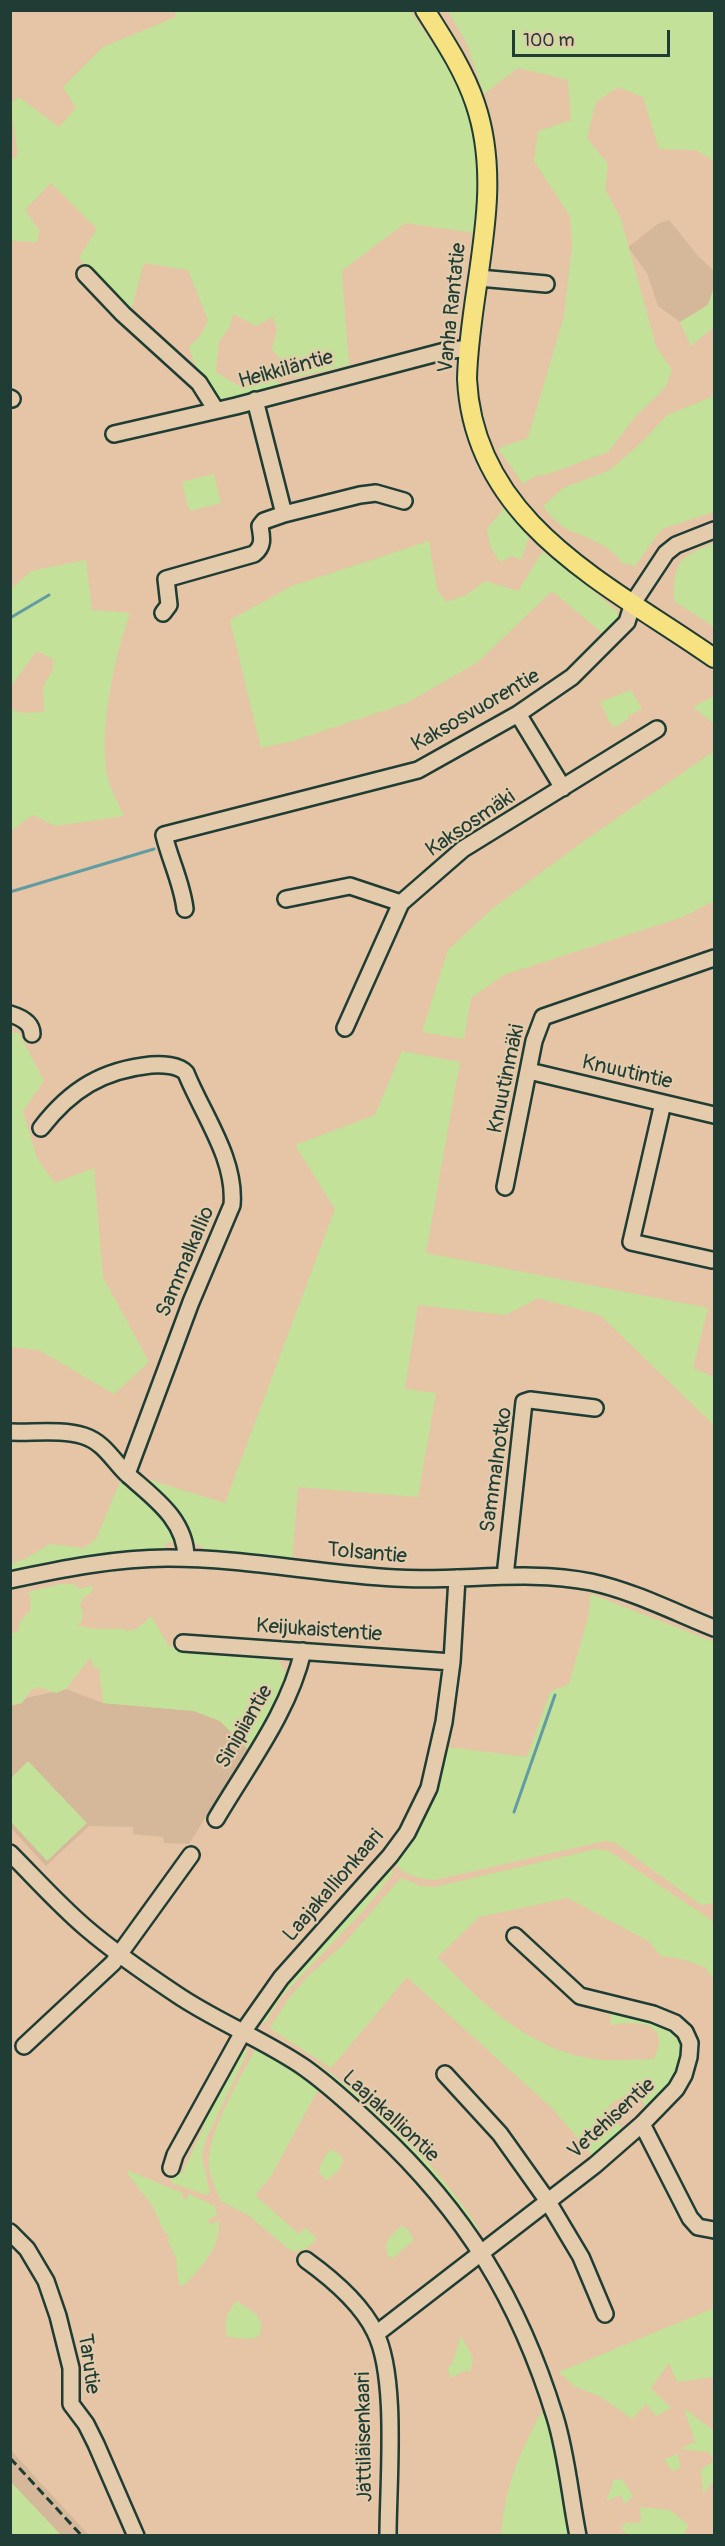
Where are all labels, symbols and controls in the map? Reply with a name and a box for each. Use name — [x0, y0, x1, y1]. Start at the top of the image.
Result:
scale bar — [515, 18, 672, 56]
text: 100 m — [523, 29, 575, 52]
street label: Vanha Rantatie — [434, 242, 472, 374]
street label: Heikkiläntie — [236, 345, 336, 395]
street label: Kaksosvuorentie — [407, 664, 545, 758]
street label: Kaksosmäki — [422, 785, 520, 863]
street label: Knuutinmäki — [483, 1022, 531, 1136]
street label: Knuutintie — [579, 1050, 675, 1096]
street label: Sammalkallio — [151, 1203, 221, 1321]
street label: Sammalnotko — [476, 1406, 518, 1534]
street label: Tolsantie — [326, 1538, 408, 1570]
street label: Keijukaistentie — [255, 1614, 383, 1648]
street label: Sinipiiantie — [211, 1681, 279, 1773]
street label: Laajakallionkaari — [278, 1825, 390, 1947]
street label: Laajakalliontie — [336, 2066, 444, 2168]
street label: Vetehisentie — [563, 2073, 661, 2165]
street label: Tarutie — [71, 2332, 105, 2396]
street label: Jättiläisenkaari — [351, 2372, 379, 2502]

